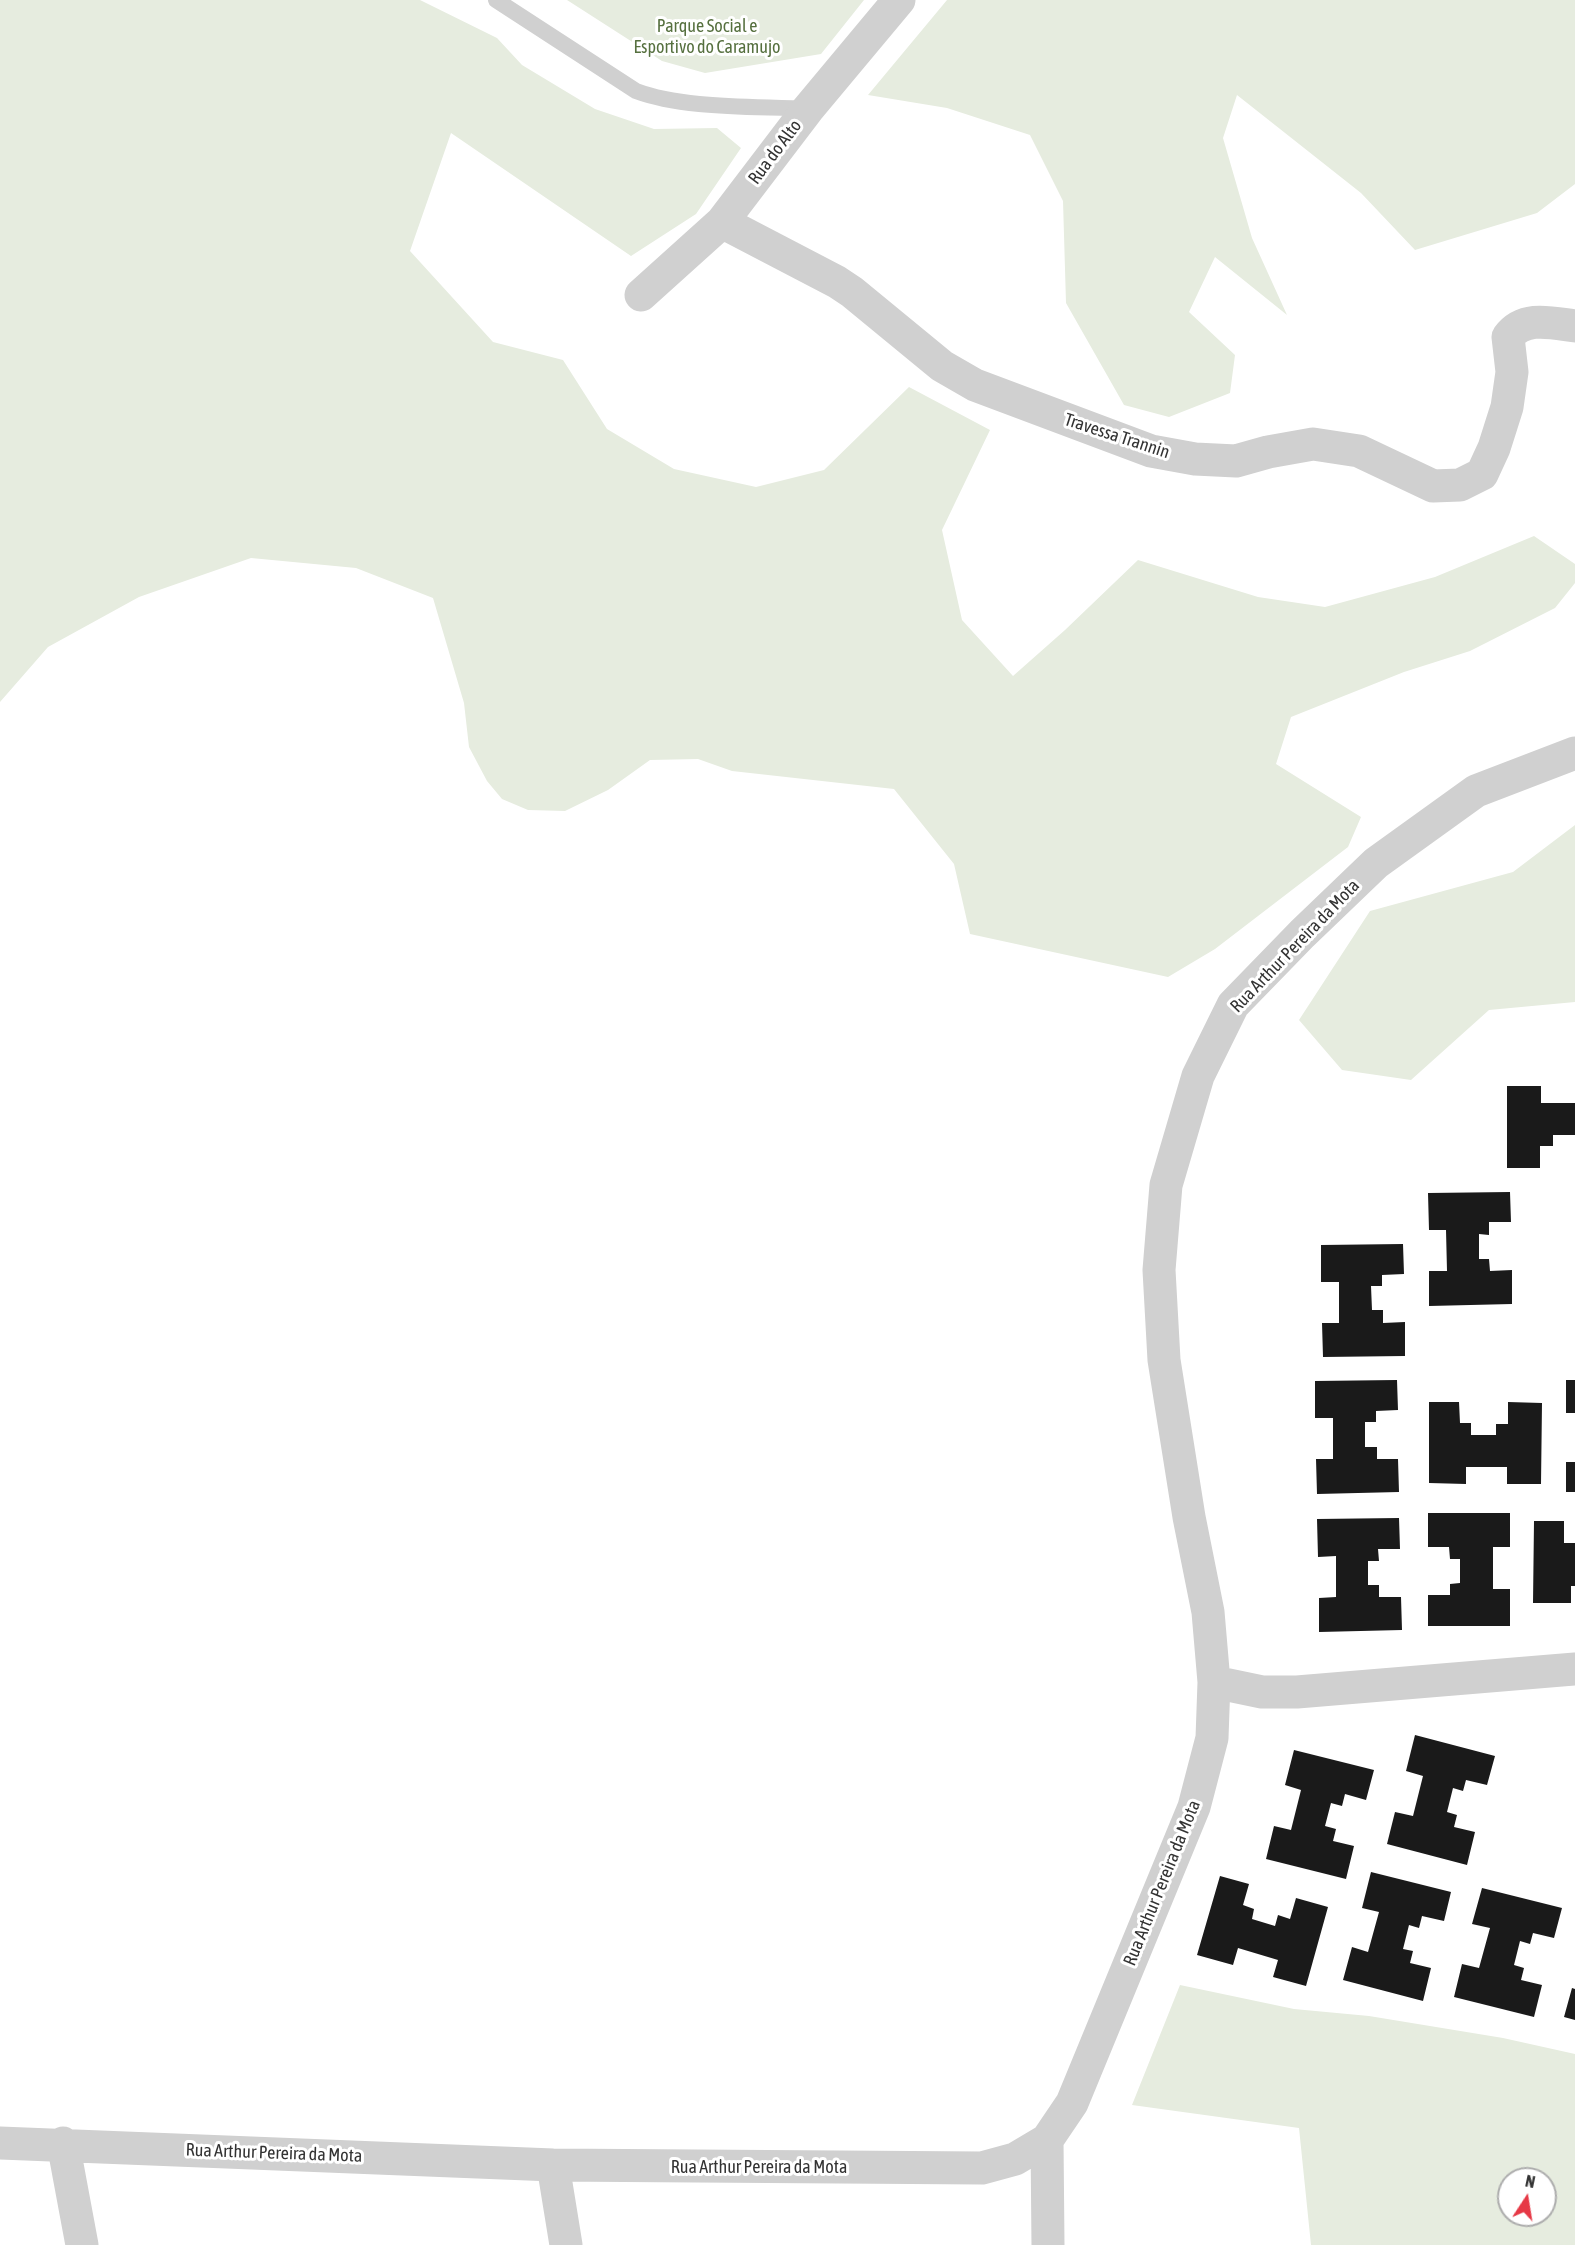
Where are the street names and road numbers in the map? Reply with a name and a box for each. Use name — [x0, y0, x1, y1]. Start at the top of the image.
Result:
street label: Rua do Alto — [744, 116, 806, 188]
street label: Travessa Trannin — [1062, 409, 1172, 463]
street label: Rua Arthur Pereira da Mota — [1226, 875, 1364, 1017]
street label: Rua Arthur Pereira da Mota — [1119, 1797, 1205, 1969]
street label: Rua Arthur Pereira da Mota — [185, 2139, 363, 2167]
street label: Rua Arthur Pereira da Mota — [671, 2156, 847, 2178]

